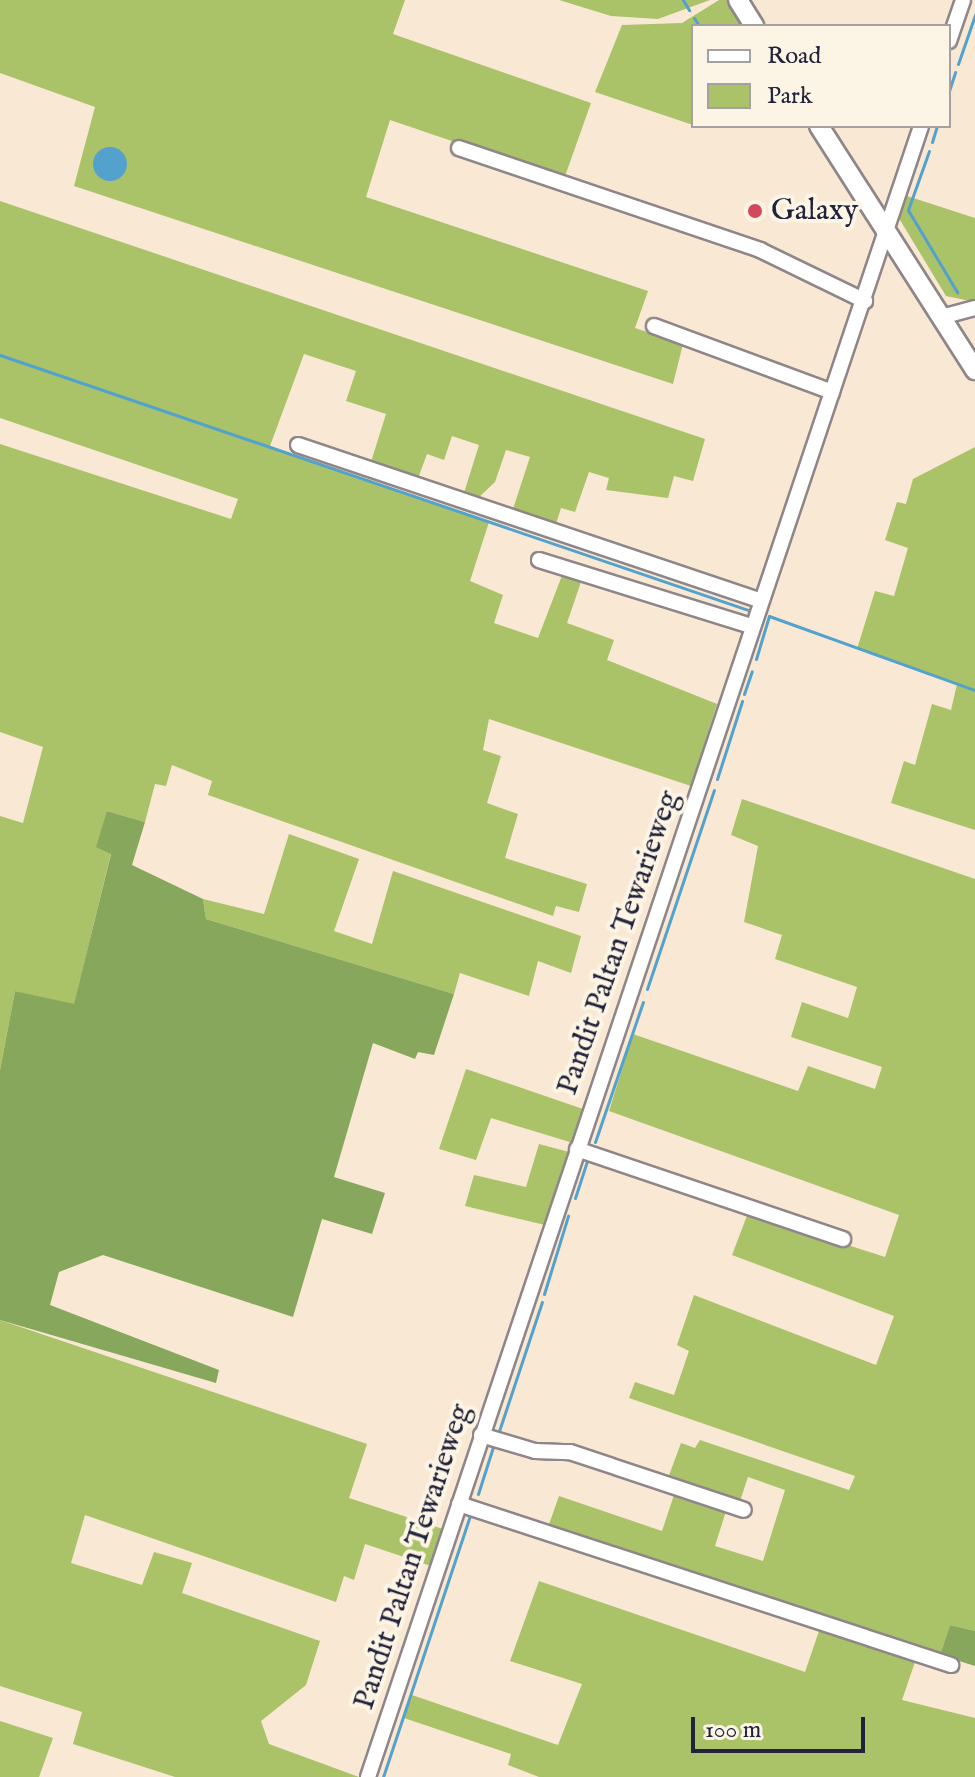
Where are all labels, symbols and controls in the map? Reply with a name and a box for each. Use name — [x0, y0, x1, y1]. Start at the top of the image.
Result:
legend — [691, 24, 951, 128]
text: Road — [767, 41, 821, 72]
text: Park — [767, 81, 813, 112]
place label: Galaxy — [771, 193, 858, 229]
marker: Galaxy — [746, 202, 764, 220]
street label: Pandit Paltan Tewarieweg — [550, 786, 688, 1100]
street label: Pandit Paltan Tewarieweg — [347, 1400, 479, 1714]
scale bar — [695, 1701, 869, 1751]
text: 100 m — [705, 1715, 761, 1746]

